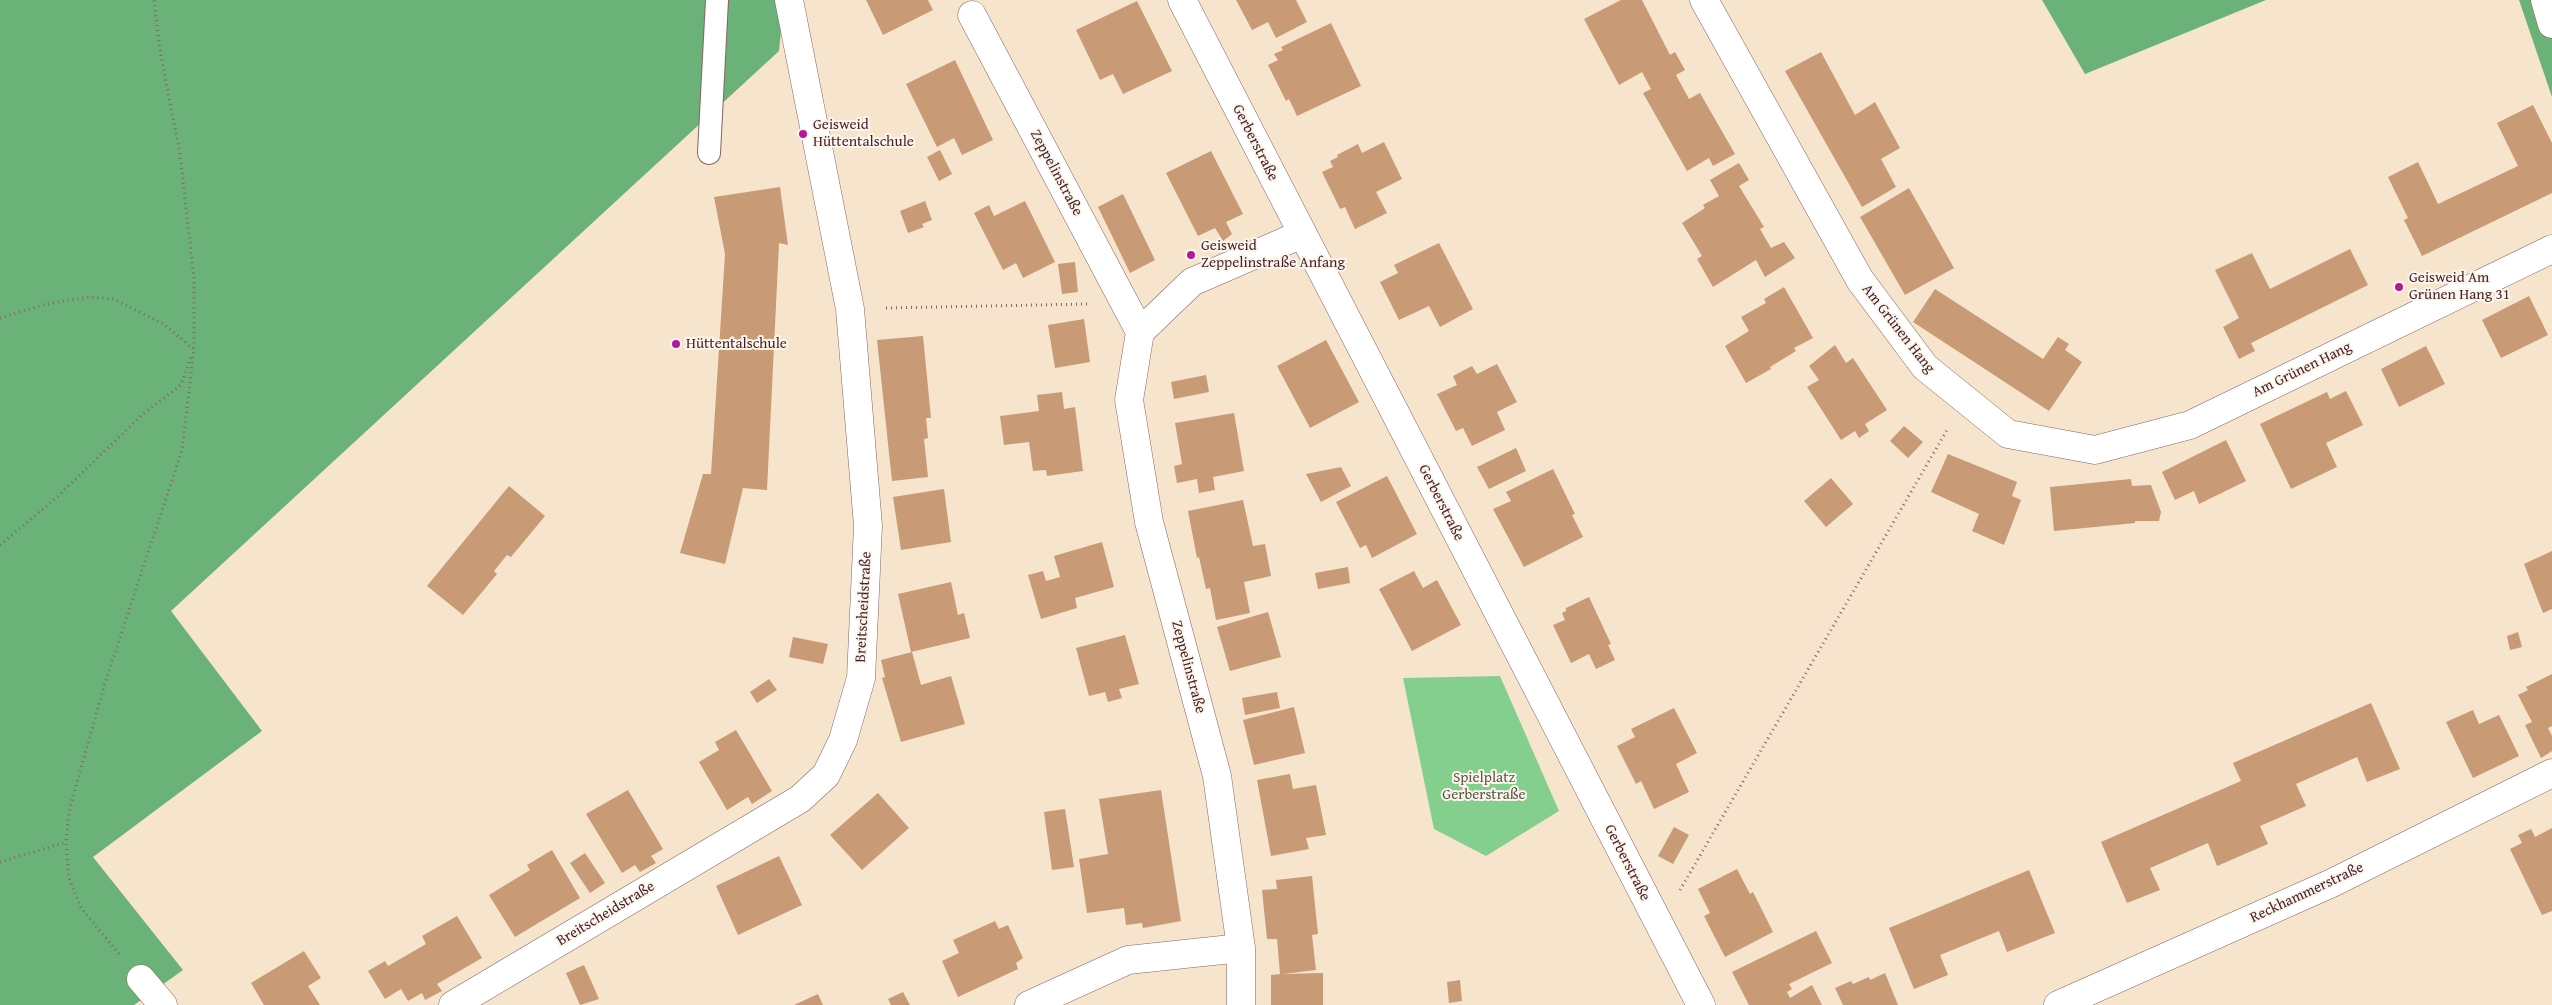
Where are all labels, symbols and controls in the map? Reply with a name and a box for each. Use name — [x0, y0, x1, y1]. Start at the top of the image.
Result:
street label: Gerberstraße — [1228, 102, 1282, 184]
place label: Geisweid Hüttentalschule — [813, 116, 914, 151]
street label: Zeppelinstraße — [1026, 127, 1086, 219]
marker: Geisweid Hüttentalschule — [797, 128, 809, 140]
place label: Geisweid Zeppelinstraße Anfang — [1201, 237, 1345, 272]
marker: Geisweid Zeppelinstraße Anfang — [1185, 249, 1197, 261]
place label: Geisweid Am Grünen Hang 31 — [2409, 269, 2510, 304]
street label: Am Grünen Hang — [1858, 281, 1938, 377]
marker: Geisweid Am Grünen Hang 31 — [2393, 281, 2405, 293]
place label: Hüttentalschule — [686, 335, 787, 353]
marker: Hüttentalschule — [670, 338, 682, 350]
street label: Am Grünen Hang — [2250, 338, 2354, 402]
street label: Gerberstraße — [1414, 462, 1468, 544]
street label: Breitscheidstraße — [852, 551, 876, 663]
street label: Zeppelinstraße — [1167, 619, 1209, 715]
park label: Spielplatz Gerberstraße — [1442, 769, 1526, 804]
street label: Gerberstraße — [1600, 822, 1654, 904]
street label: Reckhammerstraße — [2247, 859, 2367, 927]
street label: Breitscheidstraße — [554, 878, 658, 950]

